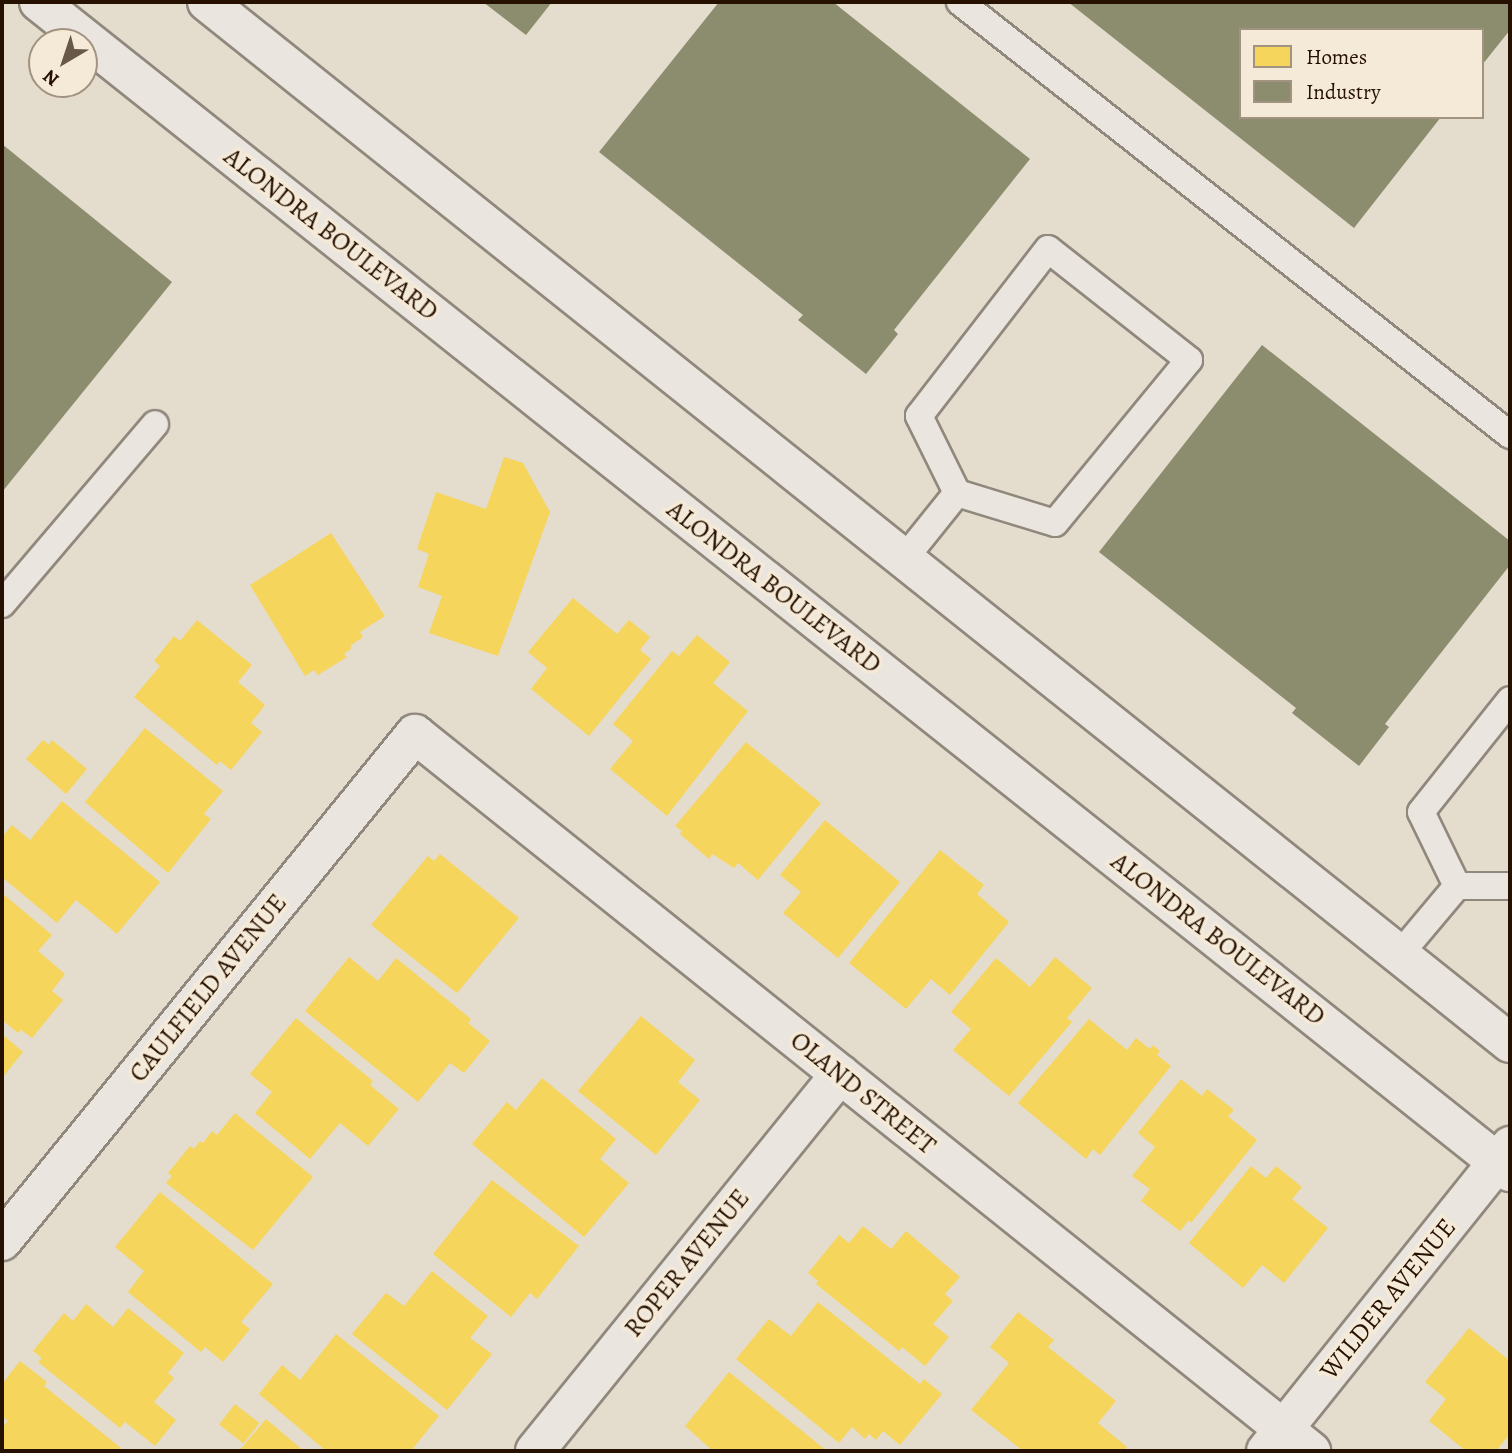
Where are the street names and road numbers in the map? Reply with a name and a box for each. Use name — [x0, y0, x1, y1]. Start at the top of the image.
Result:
street label: ALONDRA BOULEVARD — [218, 141, 444, 327]
street label: ALONDRA BOULEVARD — [661, 494, 887, 680]
street label: ALONDRA BOULEVARD — [1105, 846, 1331, 1032]
street label: CAULFIELD AVENUE — [123, 888, 293, 1088]
street label: OLAND STREET — [784, 1025, 942, 1161]
street label: ROPER AVENUE — [618, 1183, 756, 1343]
street label: WILDER AVENUE — [1314, 1212, 1462, 1386]

